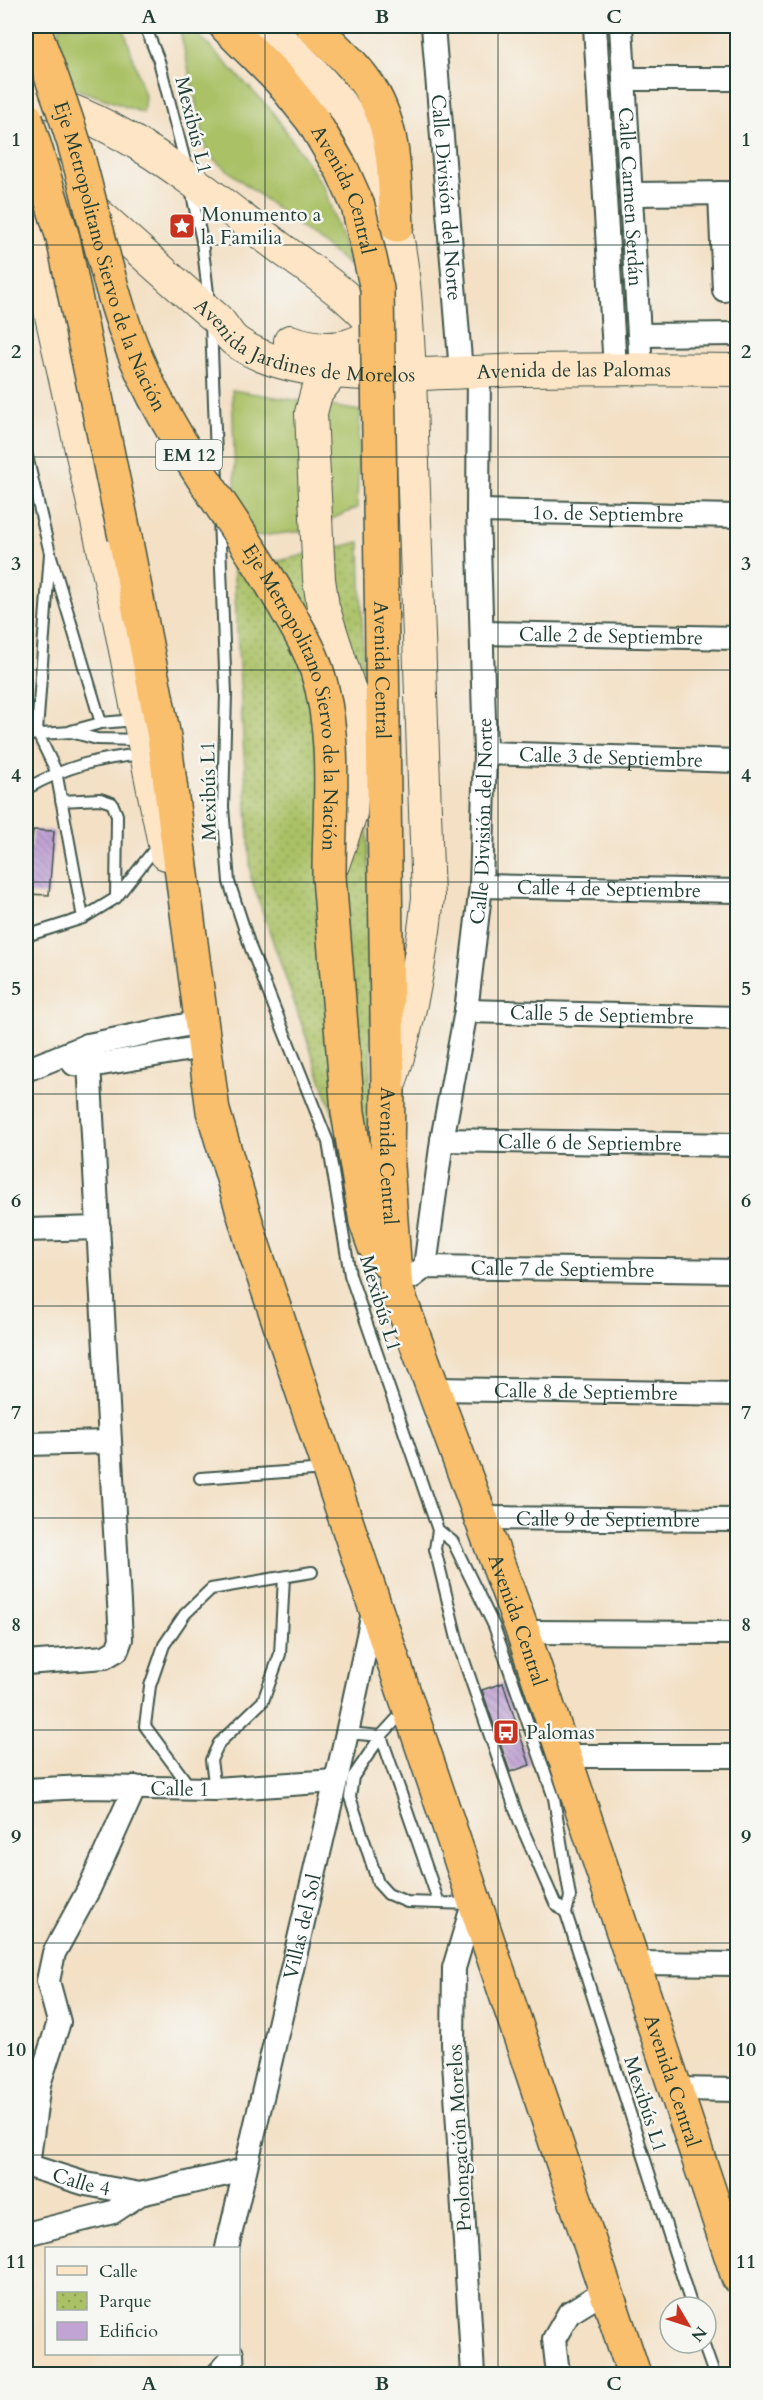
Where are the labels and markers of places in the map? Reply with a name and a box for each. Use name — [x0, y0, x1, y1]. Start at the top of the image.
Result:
place label: Monumento a la Familia — [201, 201, 322, 251]
place icon: Monumento a la Familia — [167, 211, 197, 241]
bus stop icon: Palomas — [491, 1717, 521, 1747]
place label: Palomas — [526, 1719, 595, 1746]

